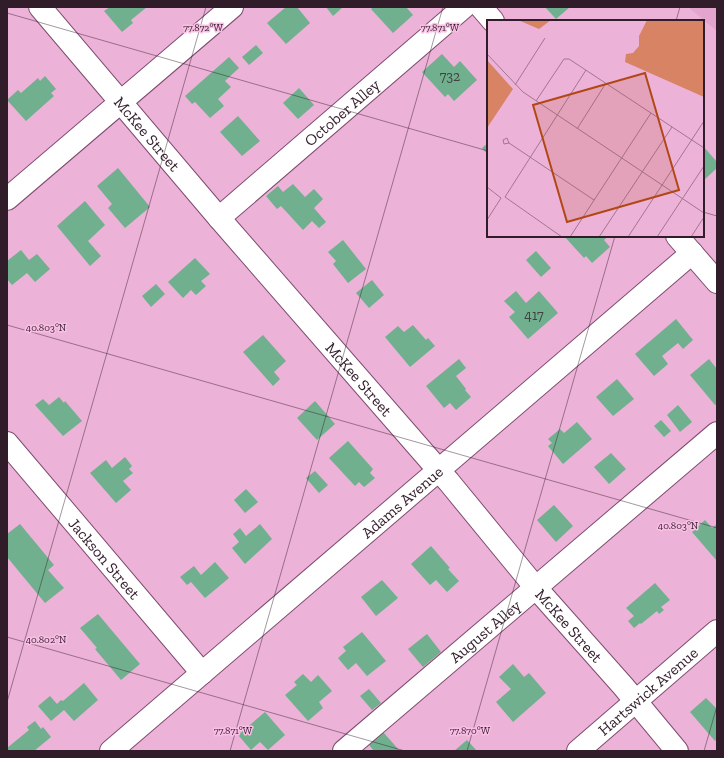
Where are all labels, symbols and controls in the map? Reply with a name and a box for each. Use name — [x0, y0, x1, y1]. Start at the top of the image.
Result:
inset map — [487, 20, 704, 237]
text: 77.872°W — [183, 22, 223, 34]
text: 77.871°W — [421, 22, 460, 34]
house number: 732 — [440, 68, 460, 85]
street label: October Alley — [301, 75, 384, 150]
street label: McKee Street — [110, 93, 184, 175]
house number: 417 — [524, 307, 544, 324]
text: 40.803°N — [26, 322, 67, 334]
street label: McKee Street — [321, 338, 396, 420]
street label: Adams Avenue — [357, 462, 447, 542]
street label: Jackson Street — [64, 514, 144, 603]
text: 40.803°N — [658, 520, 699, 532]
street label: McKee Street — [531, 585, 606, 666]
street label: August Alley — [446, 595, 525, 667]
text: 40.802°N — [26, 634, 67, 646]
street label: Hartswick Avenue — [594, 643, 702, 740]
text: 77.871°W — [214, 725, 253, 737]
text: 77.870°W — [450, 725, 491, 737]

